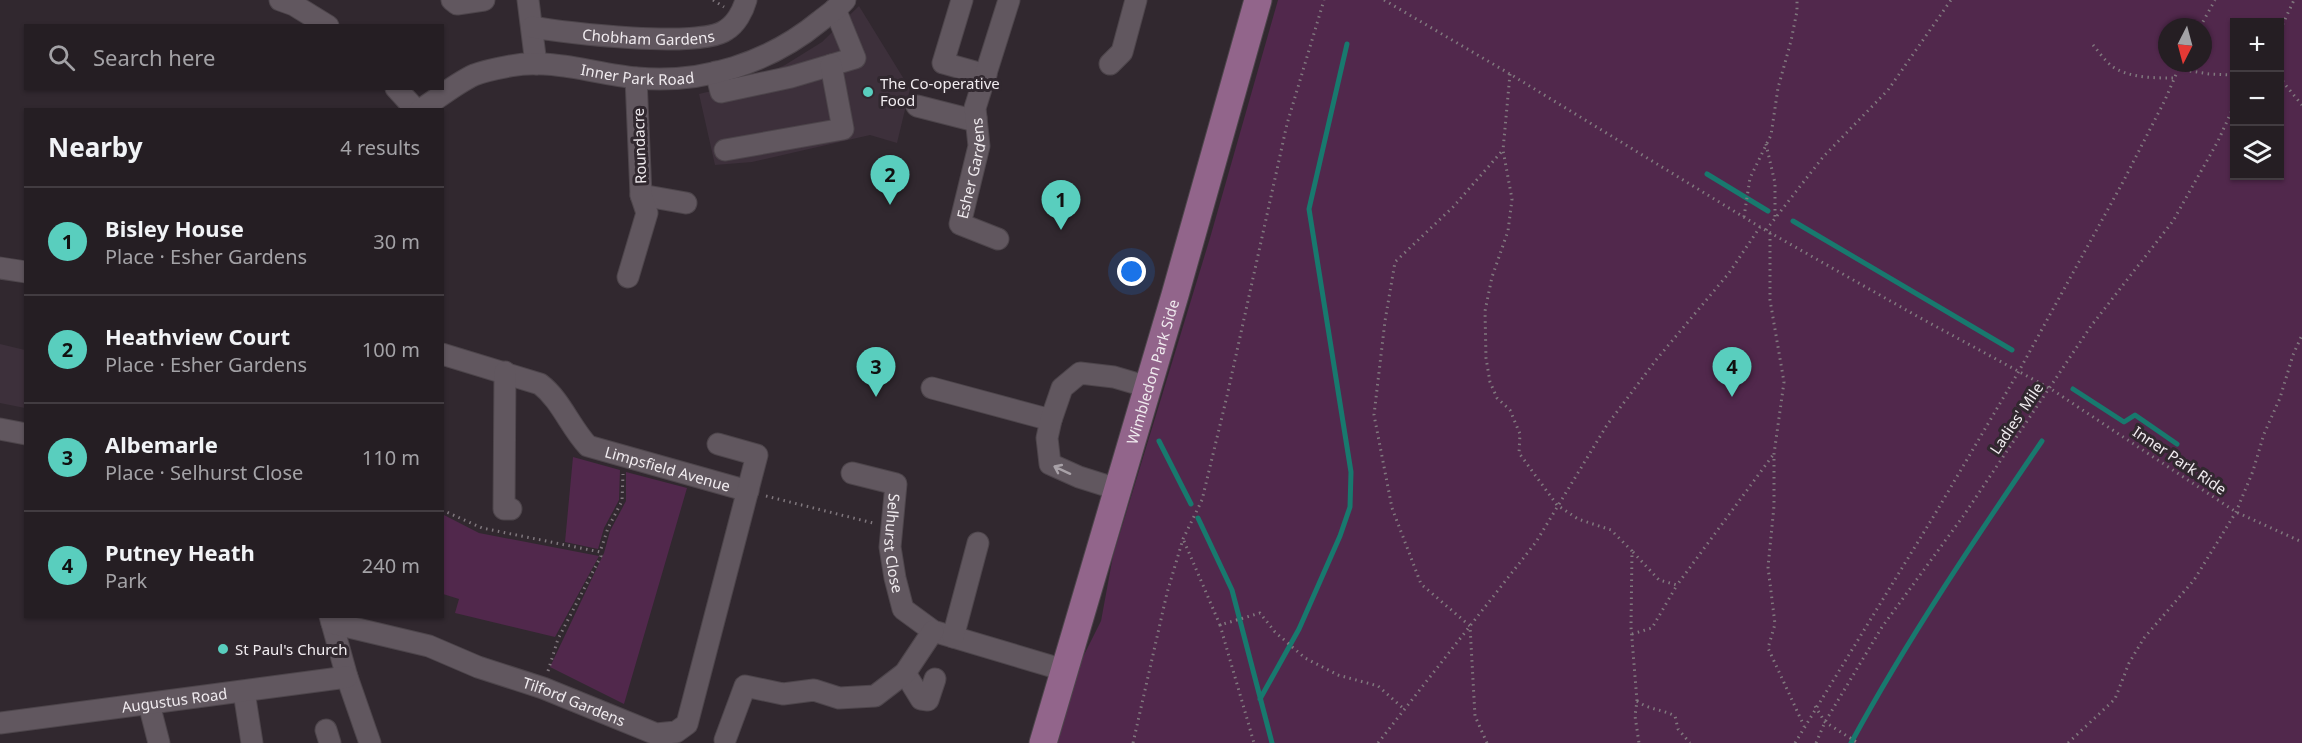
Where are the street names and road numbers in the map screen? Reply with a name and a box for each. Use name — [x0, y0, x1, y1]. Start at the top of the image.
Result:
street label: Chobham Gardens — [581, 24, 716, 49]
street label: Inner Park Road — [579, 59, 695, 89]
street label: Roundacre — [628, 108, 650, 184]
street label: Esher Gardens — [952, 117, 990, 221]
street label: Wimbledon Park Side — [1122, 297, 1183, 447]
street label: Ladies' Mile — [1985, 378, 2047, 458]
street label: Inner Park Ride — [2129, 421, 2231, 499]
street label: Limpsfield Avenue — [603, 441, 733, 496]
street label: Selhurst Close — [880, 493, 908, 595]
street label: Tilford Gardens — [520, 672, 628, 730]
street label: Augustus Road — [120, 683, 229, 717]

